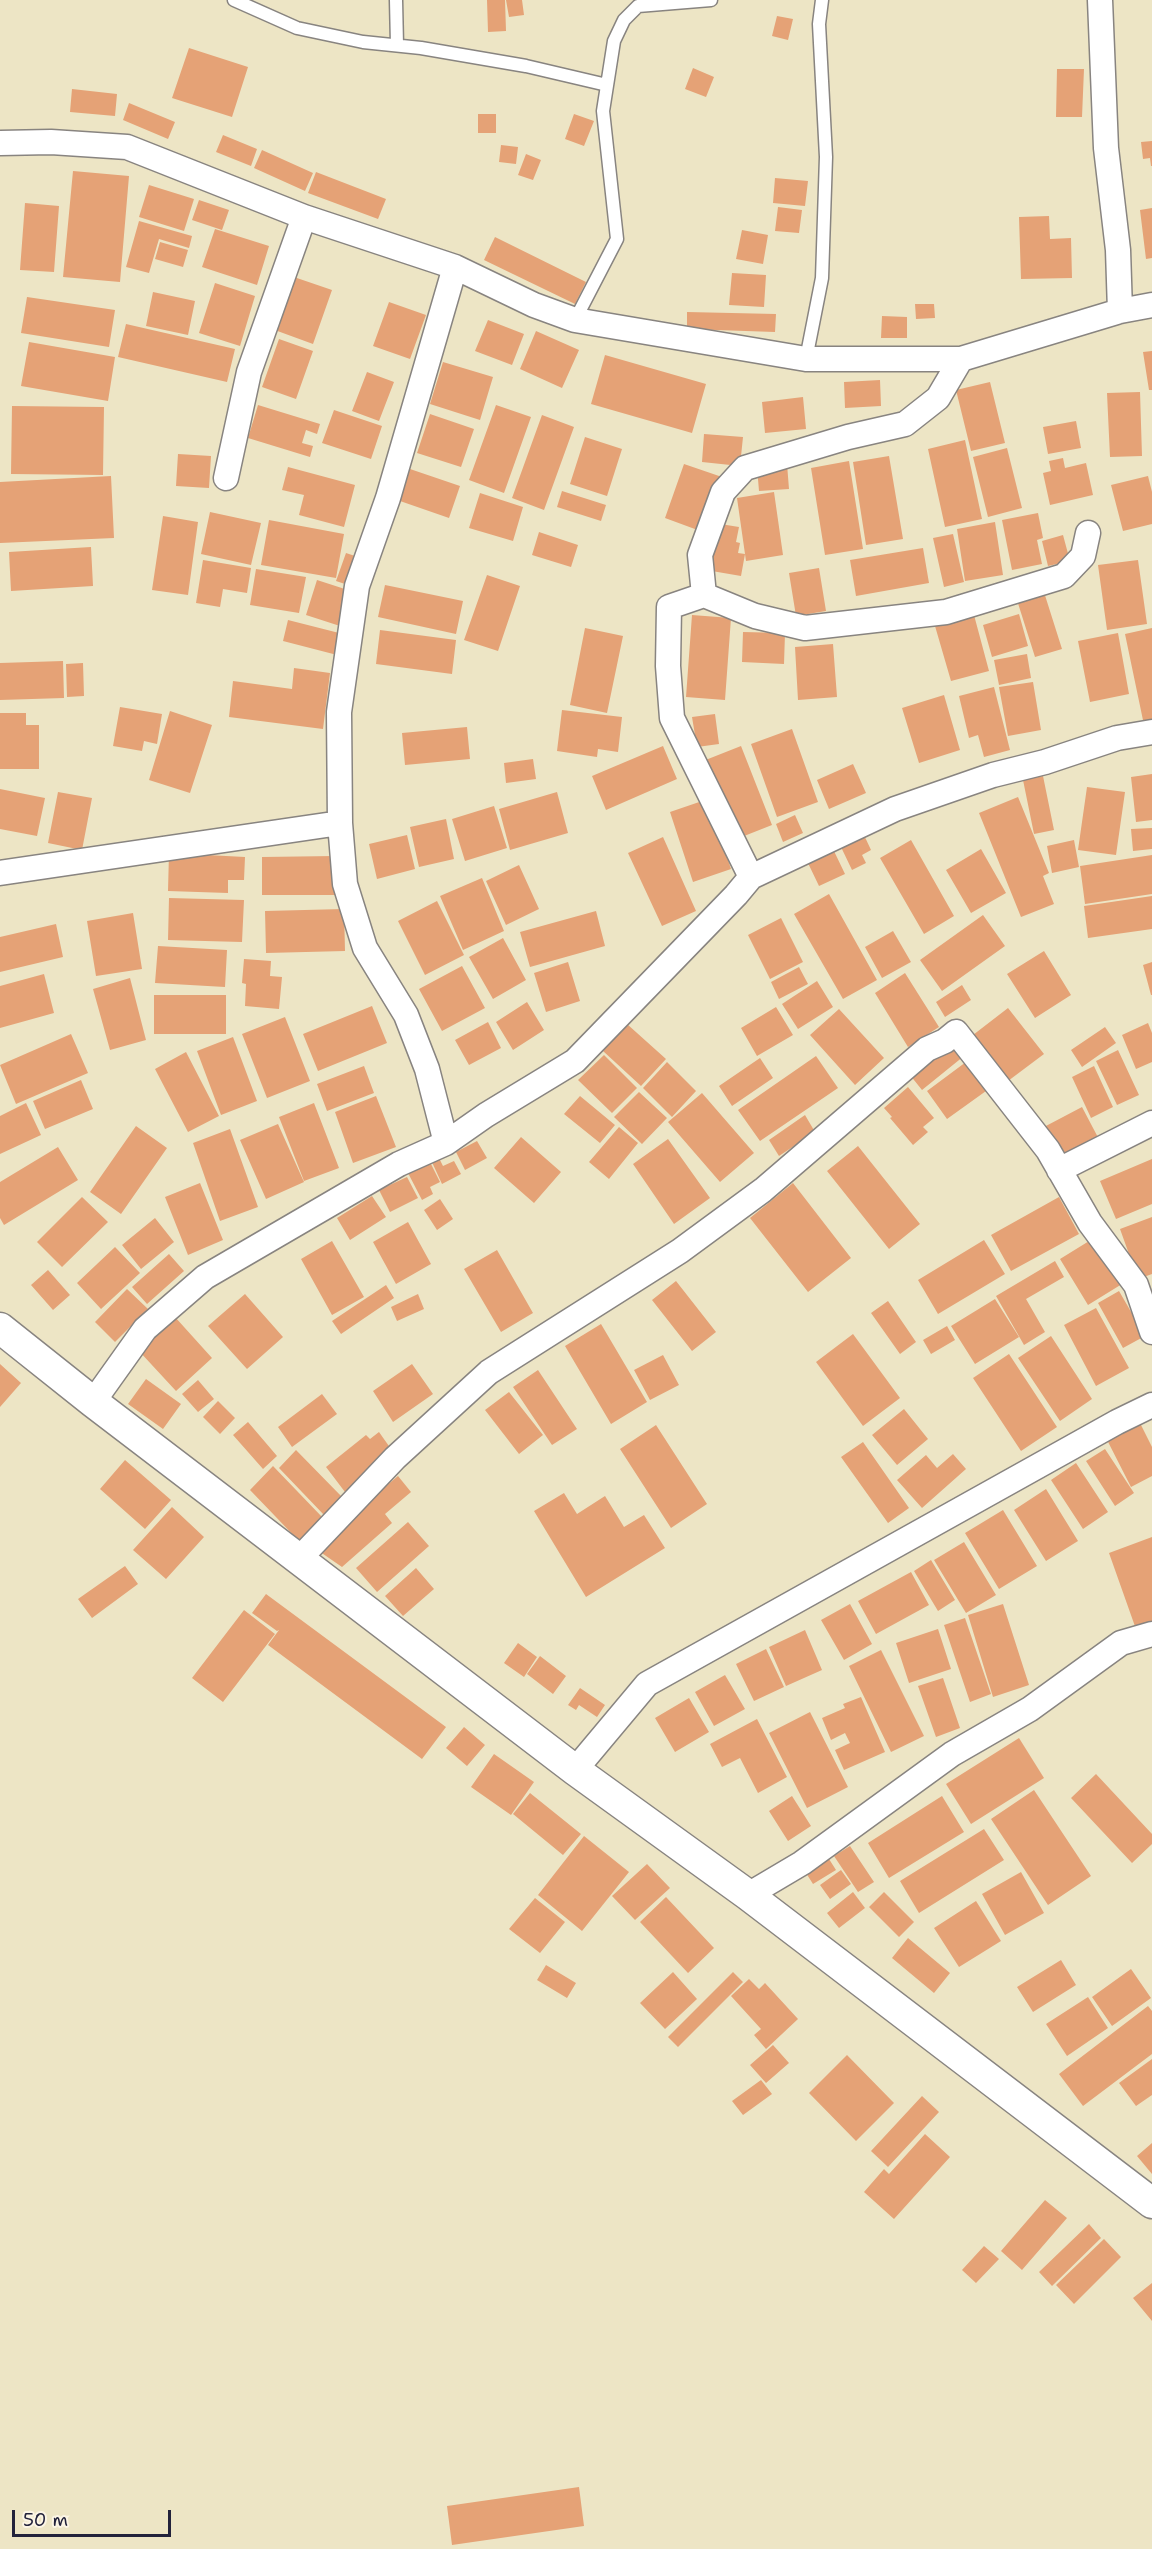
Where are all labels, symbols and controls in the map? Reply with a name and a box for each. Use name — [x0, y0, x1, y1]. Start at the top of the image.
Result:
scale bar — [15, 2498, 174, 2536]
text: 50 m — [23, 2508, 68, 2532]

